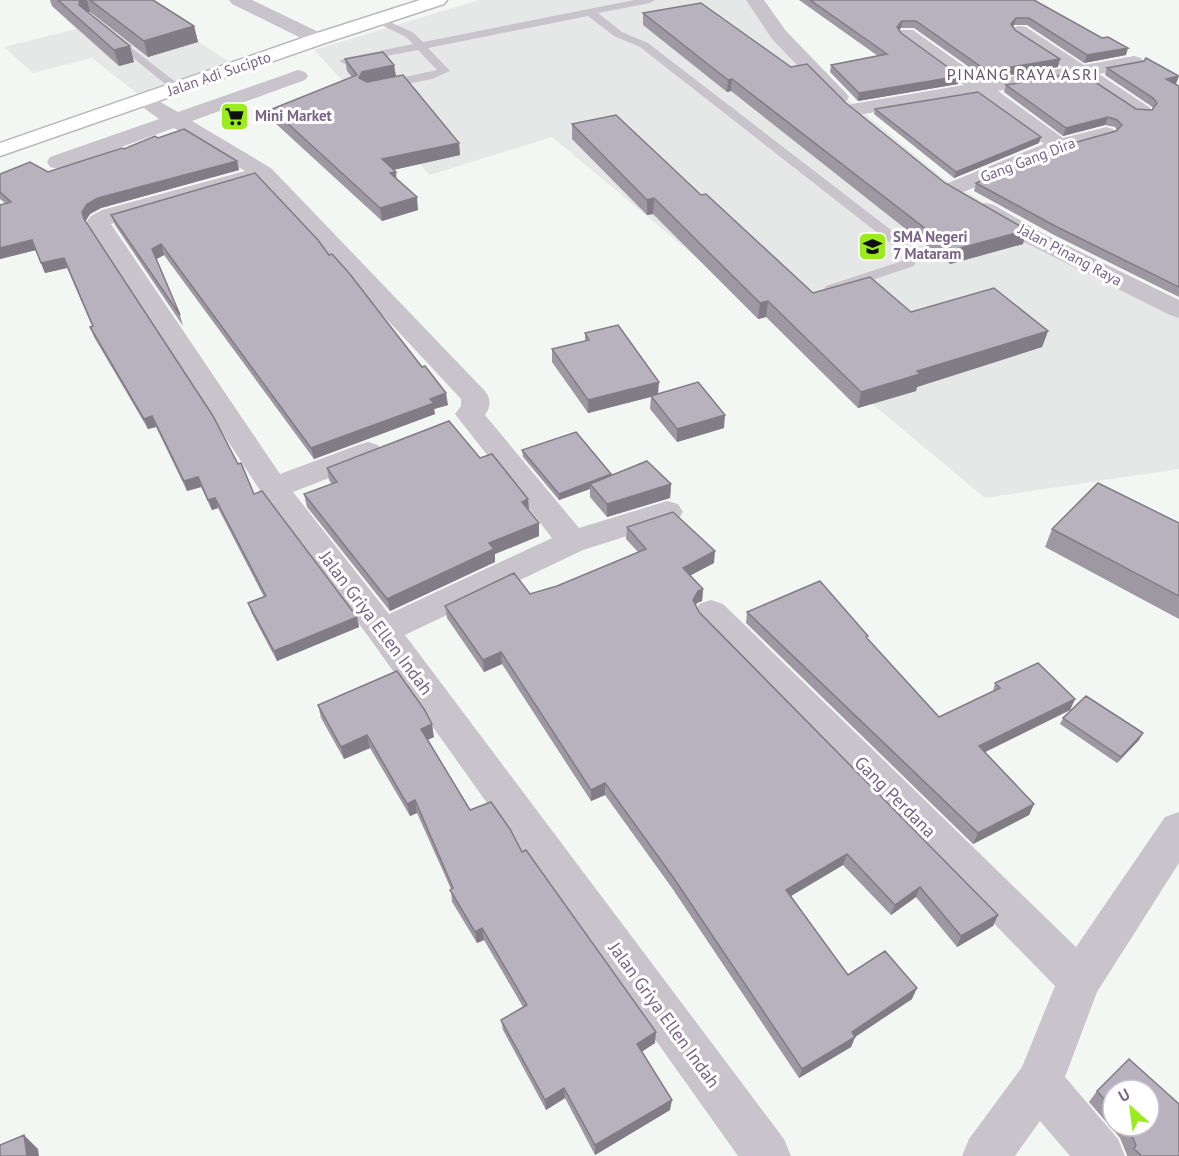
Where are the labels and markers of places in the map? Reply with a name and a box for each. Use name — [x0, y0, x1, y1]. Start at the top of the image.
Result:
supermarket icon: Mini Market — [218, 100, 250, 132]
place label: Mini Market — [255, 106, 333, 125]
place label: SMA Negeri 7 Mataram — [893, 227, 968, 263]
school or university icon: SMA Negeri 7 Mataram — [856, 230, 888, 262]

